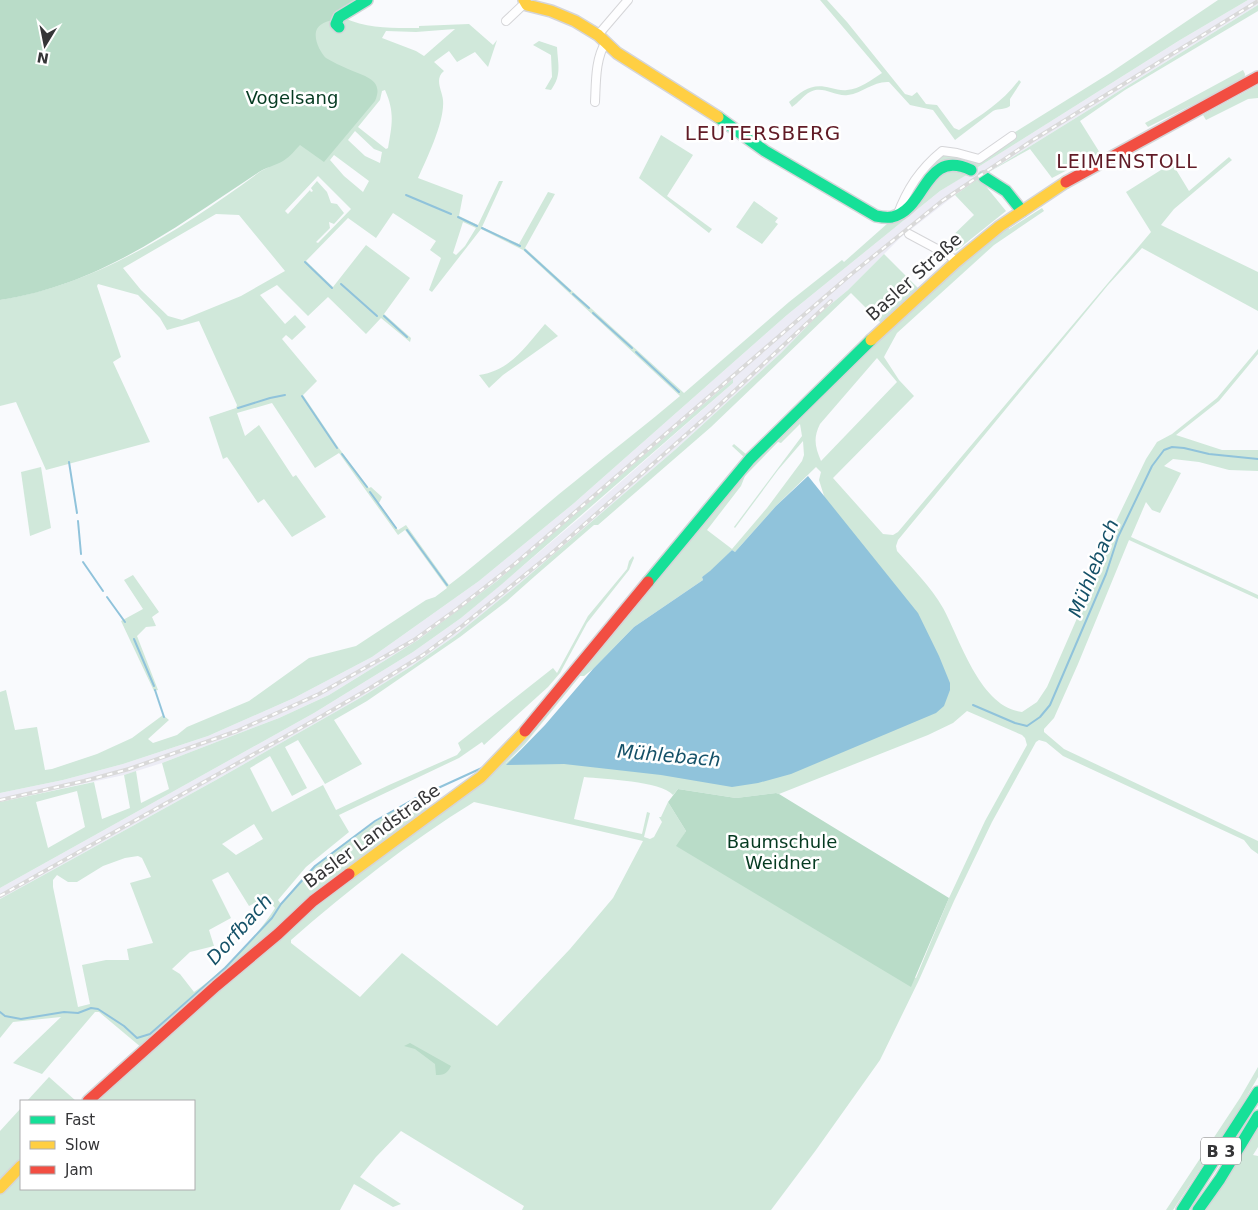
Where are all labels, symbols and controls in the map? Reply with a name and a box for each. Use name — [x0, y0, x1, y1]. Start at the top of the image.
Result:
north arrow — [20, 20, 70, 70]
text: N — [36, 49, 50, 67]
park label: Vogelsang — [246, 87, 338, 108]
district label: LEUTERSBERG — [685, 121, 841, 145]
district label: LEIMENSTOLL — [1056, 150, 1198, 172]
street label: Basler Straße — [862, 228, 966, 325]
water label: Mühlebach — [1063, 516, 1123, 620]
water label: Mühlebach — [616, 740, 722, 770]
street label: Basler Landstraße — [300, 779, 444, 892]
park label: Baumschule Weidner — [727, 831, 837, 873]
water label: Dorfbach — [202, 889, 276, 969]
legend — [20, 1100, 195, 1190]
text: Fast — [65, 1111, 95, 1129]
text: Slow — [65, 1136, 100, 1154]
road number: B 3 — [1201, 1138, 1241, 1164]
text: Jam — [64, 1161, 93, 1179]

